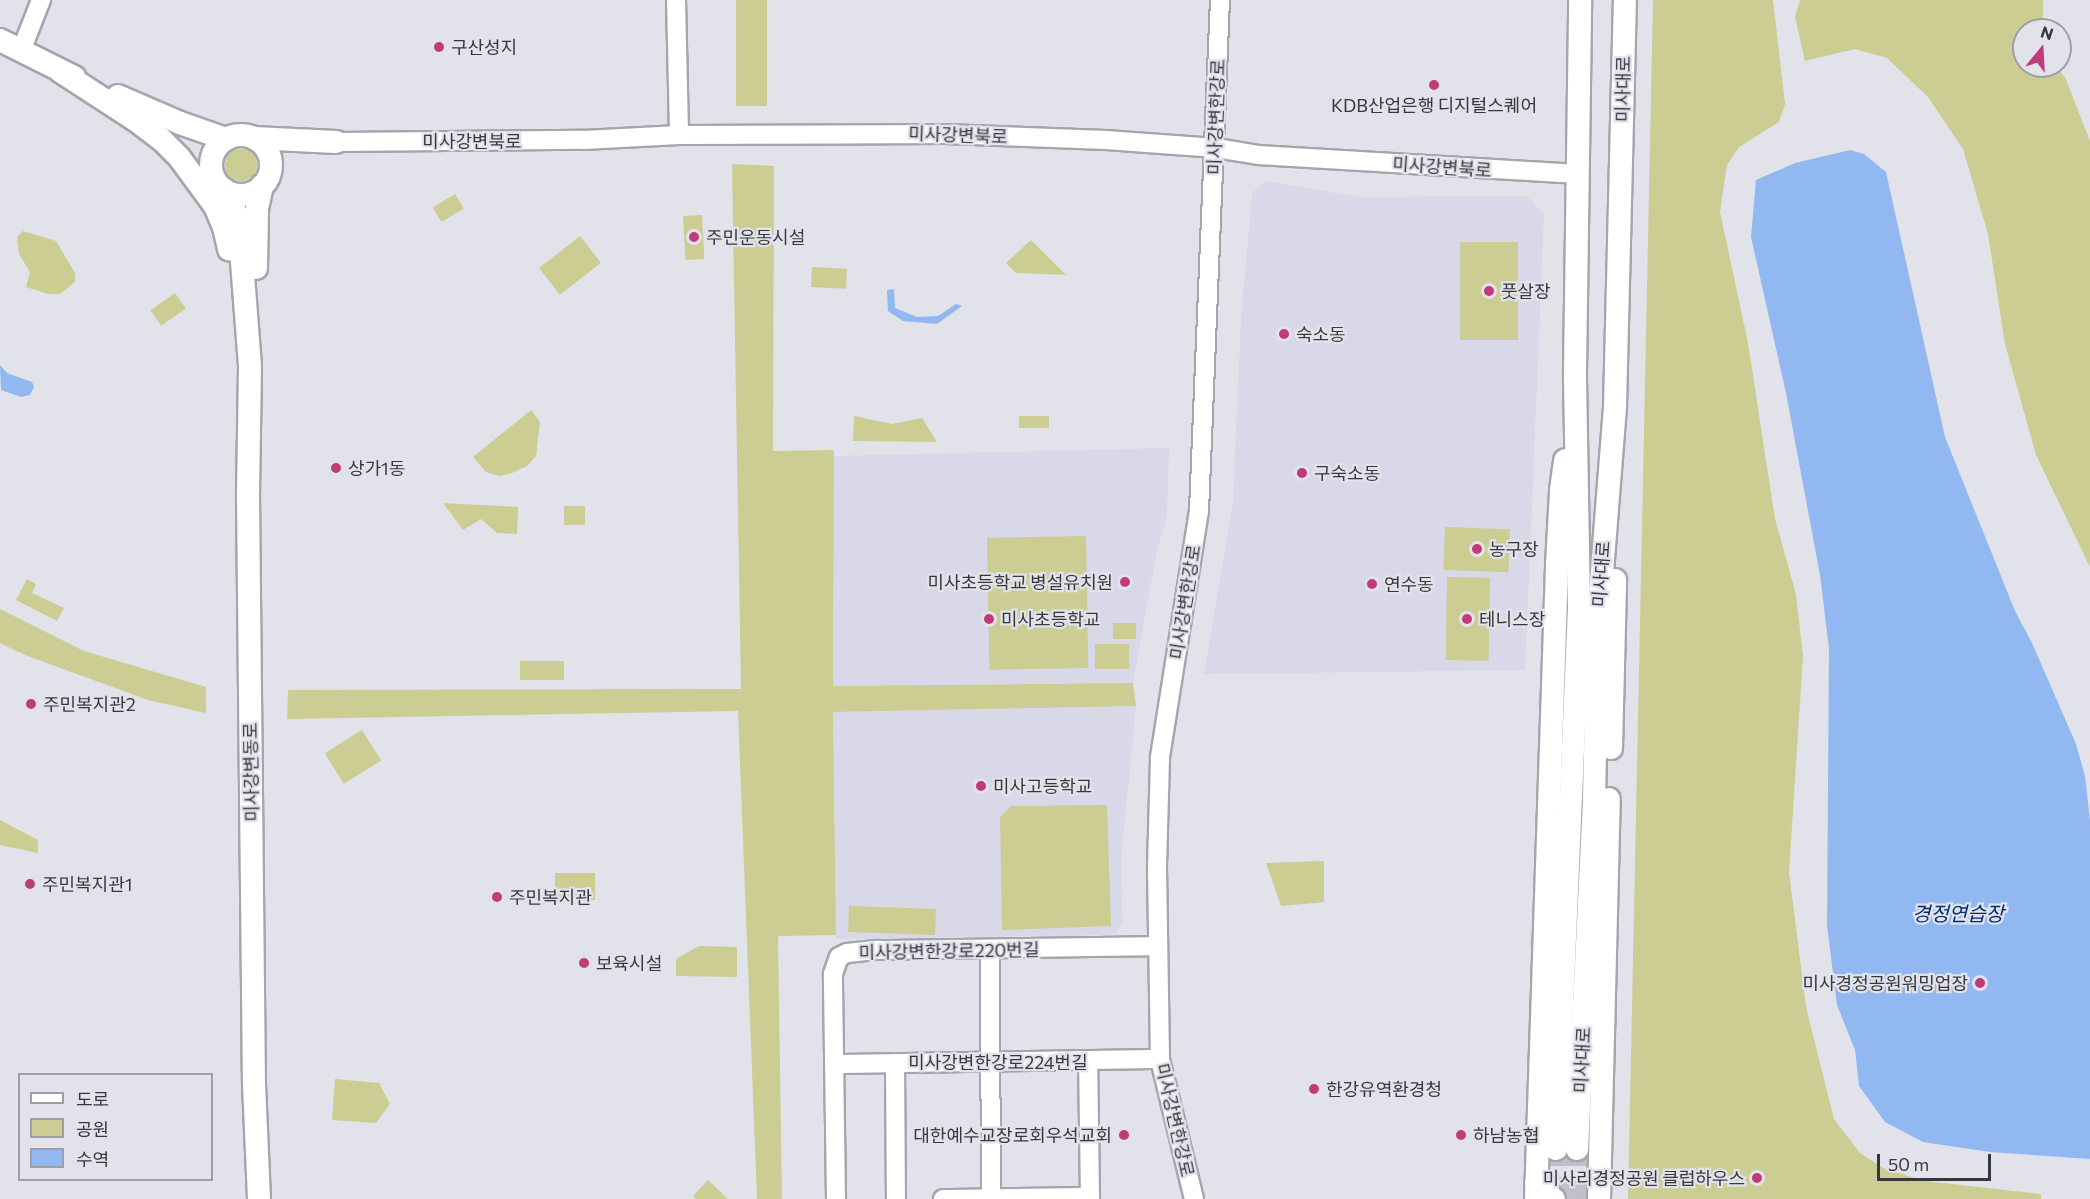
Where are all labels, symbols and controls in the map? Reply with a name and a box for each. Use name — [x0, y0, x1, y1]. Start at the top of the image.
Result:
north arrow — [2012, 18, 2072, 78]
text: N — [2038, 21, 2056, 43]
place label: 구산성지 — [451, 36, 517, 58]
marker: 구산성지 — [432, 40, 446, 54]
street label: 미사대로 — [1612, 56, 1634, 122]
street label: 미사강변한강로 — [1203, 59, 1229, 175]
marker: KDB산업은행 디지털스퀘어 — [1427, 78, 1441, 92]
place label: KDB산업은행 디지털스퀘어 — [1331, 94, 1537, 116]
street label: 미사강변북로 — [908, 122, 1008, 148]
street label: 미사강변북로 — [422, 130, 522, 152]
street label: 미사강변북로 — [1392, 153, 1492, 181]
place label: 주민운동시설 — [706, 226, 805, 248]
marker: 주민운동시설 — [687, 230, 701, 244]
place label: 풋살장 — [1501, 280, 1551, 302]
marker: 풋살장 — [1482, 284, 1496, 298]
place label: 숙소동 — [1296, 323, 1346, 345]
marker: 숙소동 — [1277, 327, 1291, 341]
place label: 상가1동 — [348, 457, 405, 479]
marker: 상가1동 — [329, 461, 343, 475]
place label: 구숙소동 — [1314, 462, 1380, 484]
marker: 구숙소동 — [1295, 466, 1309, 480]
place label: 농구장 — [1489, 538, 1539, 560]
street label: 미사대로 — [1588, 540, 1614, 608]
marker: 농구장 — [1470, 542, 1484, 556]
street label: 미사강변한강로 — [1165, 543, 1205, 661]
place label: 미사초등학교 병설유치원 — [927, 571, 1113, 593]
place label: 연수동 — [1384, 573, 1434, 595]
marker: 미사초등학교 병설유치원 — [1118, 575, 1132, 589]
marker: 연수동 — [1365, 577, 1379, 591]
place label: 미사초등학교 — [1001, 608, 1100, 630]
place label: 테니스장 — [1479, 608, 1545, 630]
marker: 미사초등학교 — [982, 612, 996, 626]
marker: 테니스장 — [1460, 612, 1474, 626]
place label: 주민복지관2 — [43, 693, 136, 715]
marker: 주민복지관2 — [24, 697, 38, 711]
street label: 미사강변동로 — [239, 722, 263, 822]
place label: 미사고등학교 — [993, 775, 1092, 797]
marker: 미사고등학교 — [974, 779, 988, 793]
place label: 주민복지관1 — [42, 873, 132, 895]
marker: 주민복지관1 — [23, 877, 37, 891]
place label: 주민복지관 — [509, 886, 592, 908]
marker: 주민복지관 — [490, 890, 504, 904]
water label: 경정연습장 — [1912, 901, 2004, 925]
street label: 미사강변한강로220번길 — [858, 939, 1040, 963]
place label: 보육시설 — [596, 952, 662, 974]
marker: 보육시설 — [577, 956, 591, 970]
place label: 미사경정공원워밍업장 — [1802, 972, 1968, 994]
marker: 미사경정공원워밍업장 — [1973, 976, 1987, 990]
street label: 미사대로 — [1569, 1026, 1595, 1094]
street label: 미사강변한강로224번길 — [908, 1051, 1088, 1073]
street label: 미사강변한강로 — [1151, 1061, 1199, 1179]
legend — [18, 1073, 213, 1181]
place label: 한강유역환경청 — [1326, 1078, 1442, 1100]
marker: 한강유역환경청 — [1307, 1082, 1321, 1096]
text: 도로 — [76, 1088, 109, 1110]
text: 공원 — [76, 1118, 109, 1140]
place label: 대한예수교장로회우석교회 — [913, 1124, 1112, 1146]
place label: 하남농협 — [1473, 1124, 1539, 1146]
marker: 대한예수교장로회우석교회 — [1117, 1128, 1131, 1142]
marker: 하남농협 — [1454, 1128, 1468, 1142]
scale bar — [1880, 1142, 1994, 1180]
text: 수역 — [76, 1148, 109, 1170]
text: 50 m — [1888, 1153, 1929, 1175]
place label: 미사리경정공원 클럽하우스 — [1543, 1167, 1745, 1189]
marker: 미사리경정공원 클럽하우스 — [1750, 1171, 1764, 1185]

